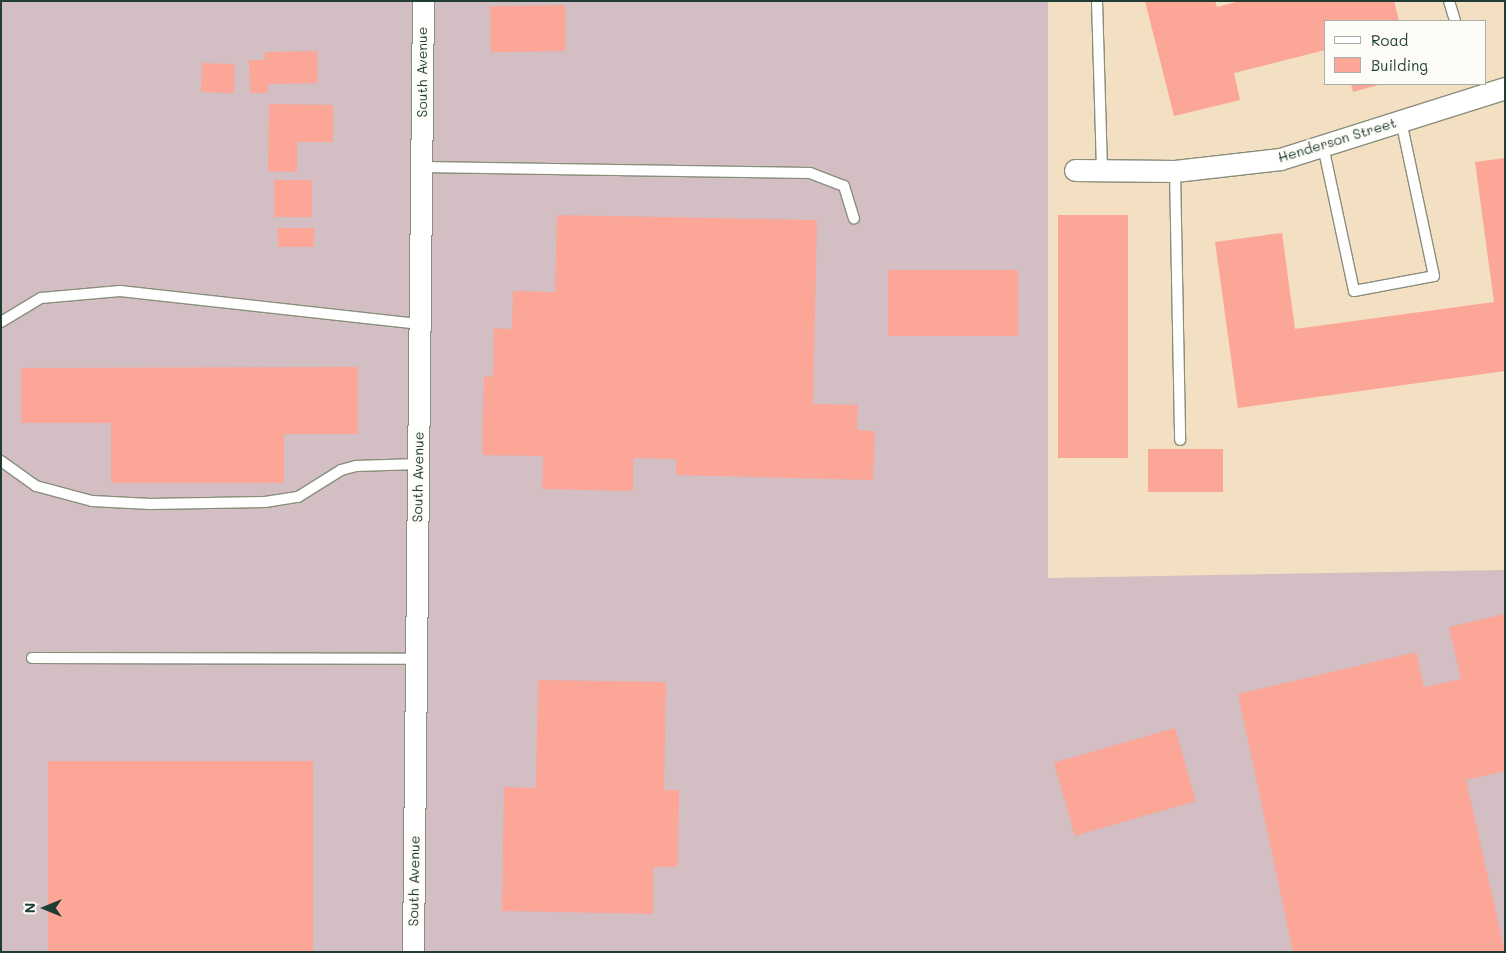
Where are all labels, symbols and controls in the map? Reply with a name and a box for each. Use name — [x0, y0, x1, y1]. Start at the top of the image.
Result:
legend — [1324, 20, 1486, 85]
street label: South Avenue — [414, 27, 430, 117]
text: Road — [1371, 30, 1408, 50]
text: Building — [1371, 55, 1428, 75]
street label: Henderson Street — [1276, 114, 1398, 166]
street label: South Avenue — [409, 431, 427, 523]
street label: South Avenue — [405, 835, 423, 927]
north arrow — [20, 883, 70, 933]
text: N — [20, 903, 39, 913]

